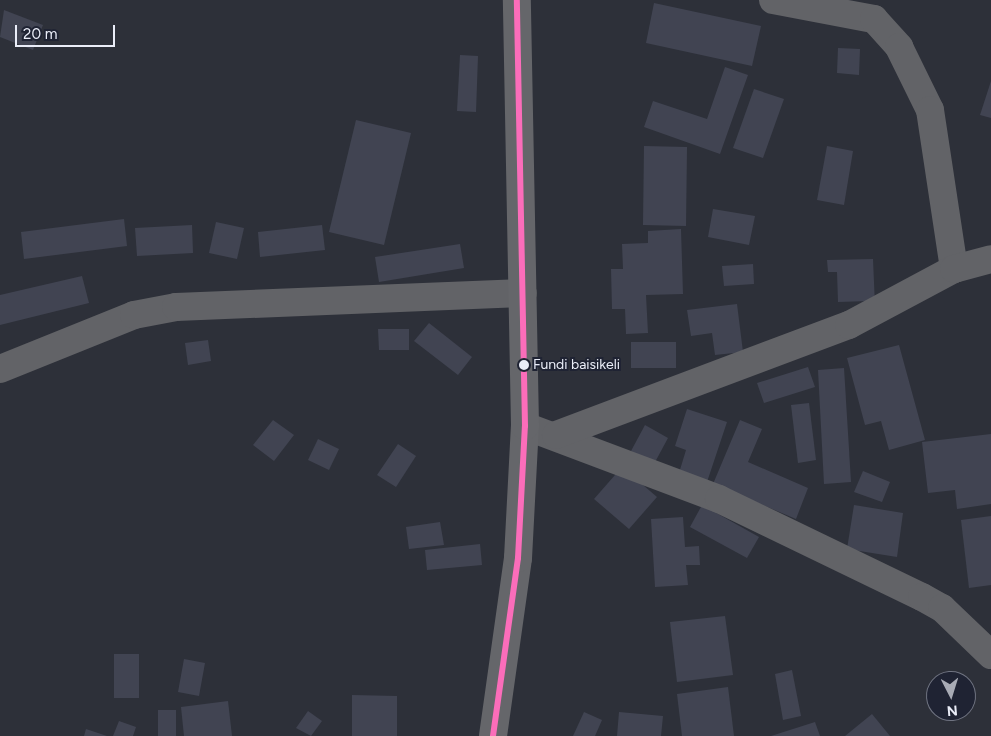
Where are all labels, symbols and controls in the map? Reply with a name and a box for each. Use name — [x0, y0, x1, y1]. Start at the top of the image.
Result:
scale bar — [18, 15, 118, 47]
text: 20 m — [23, 25, 57, 43]
place label: Fundi baisikeli — [533, 357, 620, 373]
marker: Fundi baisikeli — [519, 360, 529, 370]
north arrow — [926, 671, 976, 721]
text: N — [946, 702, 958, 719]

